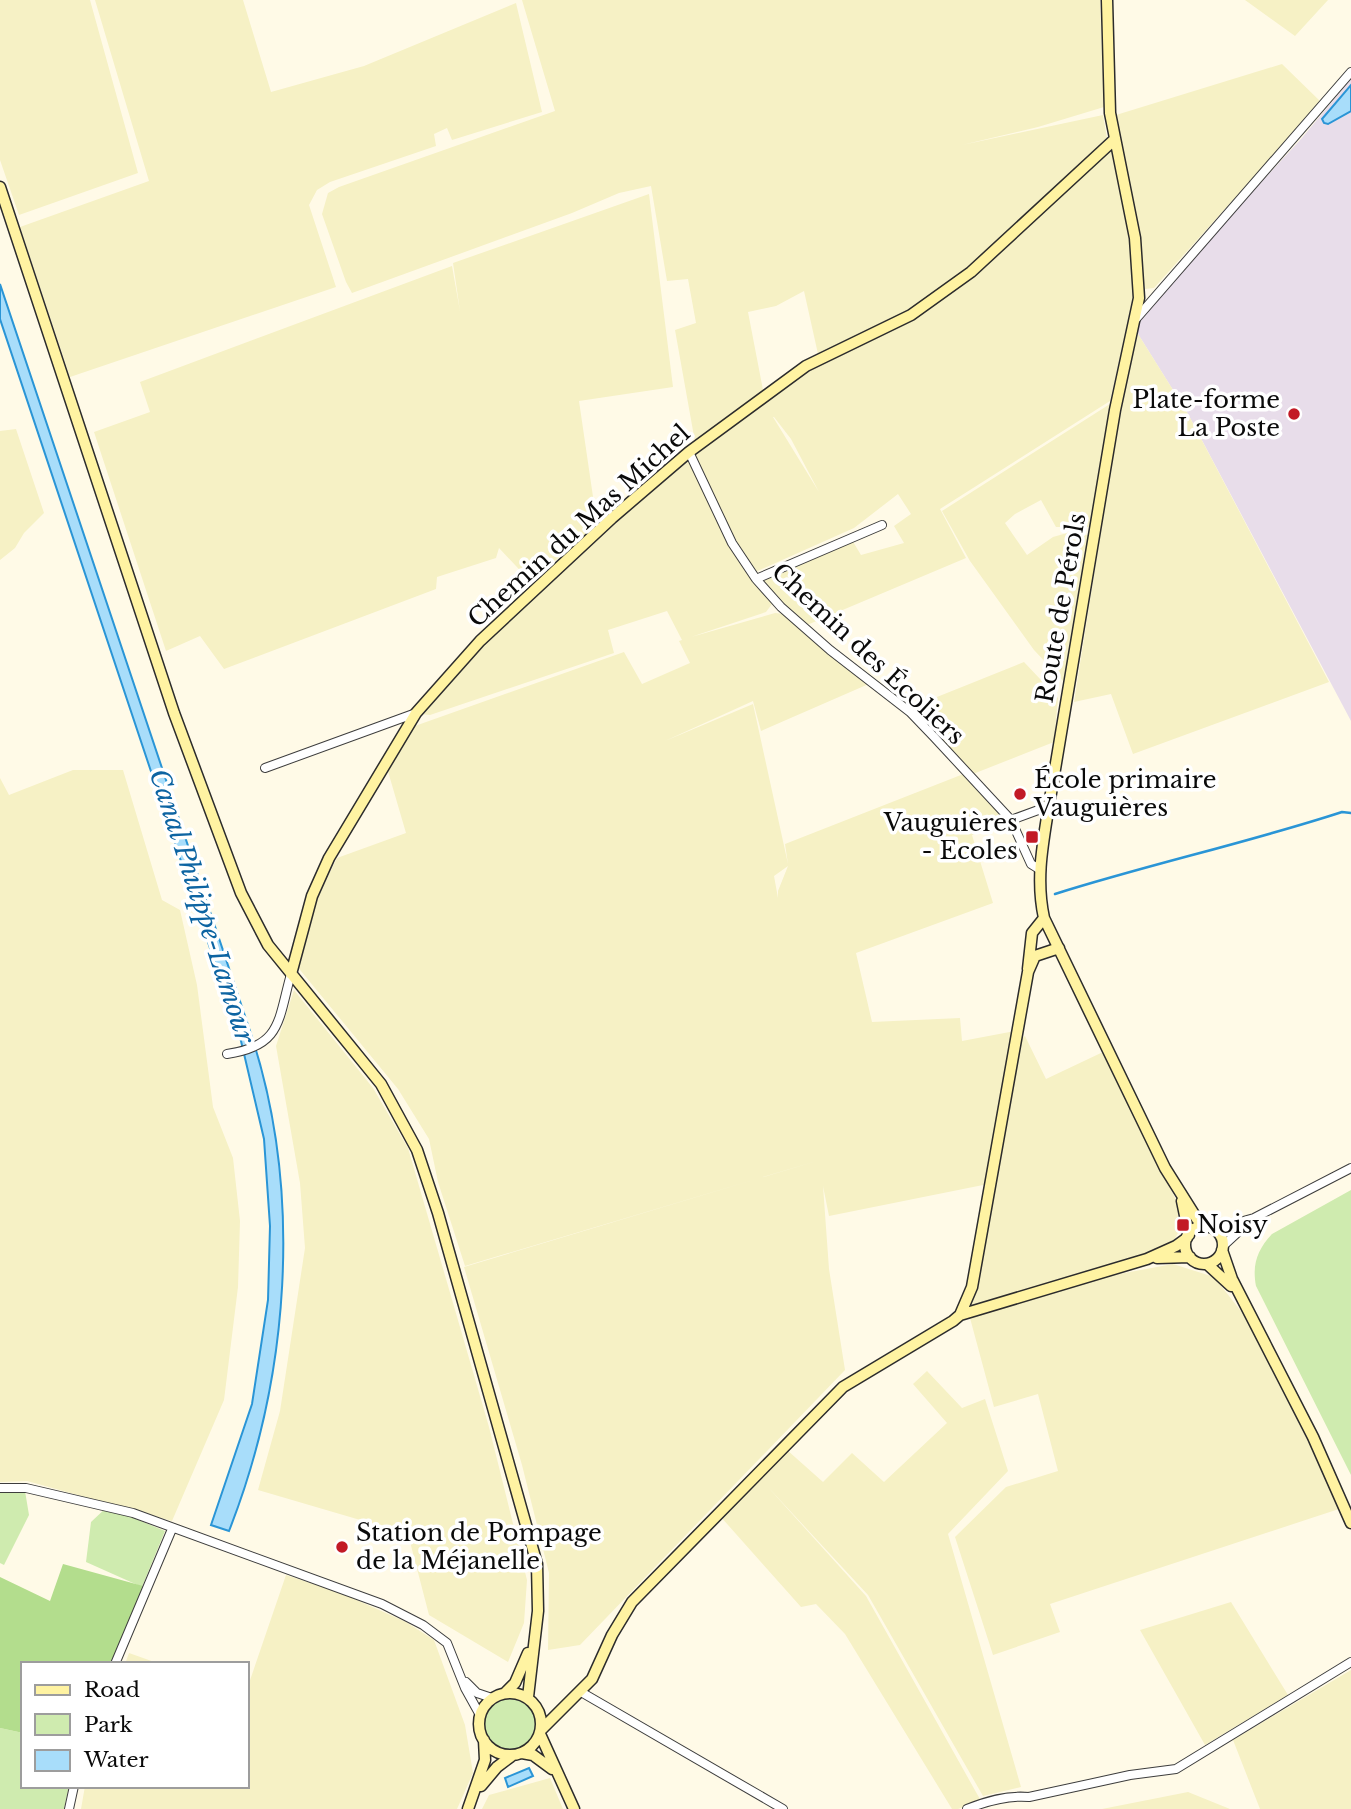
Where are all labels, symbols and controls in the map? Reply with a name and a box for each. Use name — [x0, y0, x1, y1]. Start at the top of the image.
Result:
place label: Plate-forme La Poste — [1132, 385, 1280, 442]
marker: Plate-forme La Poste — [1286, 406, 1302, 422]
street label: Chemin du Mas Michel — [462, 418, 696, 633]
street label: Route de Pérols — [1030, 511, 1091, 705]
street label: Chemin des Écoliers — [766, 557, 971, 750]
water label: Canal Philippe-Lamour — [142, 765, 262, 1048]
place label: École primaire Vauguières — [1033, 765, 1217, 822]
marker: École primaire Vauguières — [1012, 786, 1028, 802]
place label: Vauguières - Ecoles — [883, 808, 1018, 865]
marker: Vauguières - Ecoles — [1024, 829, 1040, 845]
place label: Noisy — [1197, 1210, 1268, 1239]
marker: Noisy — [1175, 1217, 1191, 1233]
place label: Station de Pompage de la Méjanelle — [356, 1518, 602, 1575]
marker: Station de Pompage de la Méjanelle — [334, 1539, 350, 1555]
legend — [21, 1662, 248, 1788]
text: Road — [84, 1677, 140, 1703]
text: Park — [84, 1712, 133, 1738]
text: Water — [83, 1747, 148, 1773]

